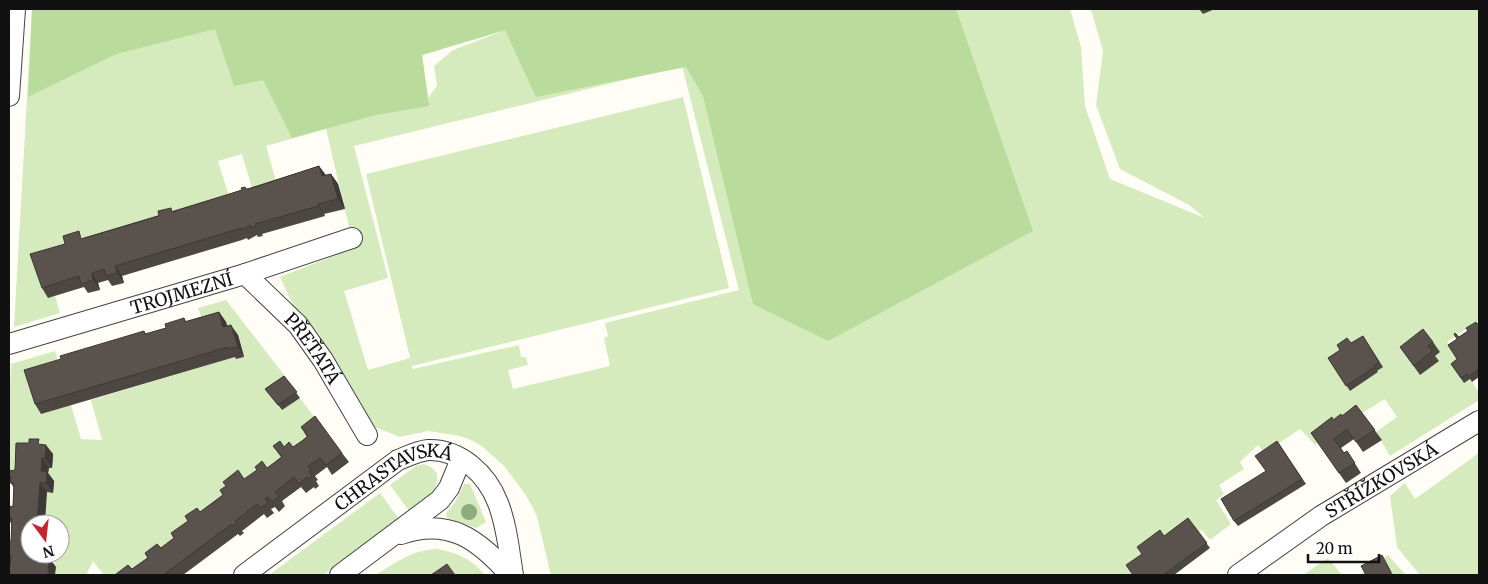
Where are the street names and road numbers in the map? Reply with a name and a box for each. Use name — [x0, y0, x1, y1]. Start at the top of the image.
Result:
street label: TROJMEZNÍ — [128, 267, 236, 319]
street label: PŘEŤATÁ — [280, 307, 346, 388]
street label: STŘÍŽKOVSKÁ — [1320, 437, 1442, 523]
street label: CHRASTAVSKÁ — [329, 438, 456, 515]

